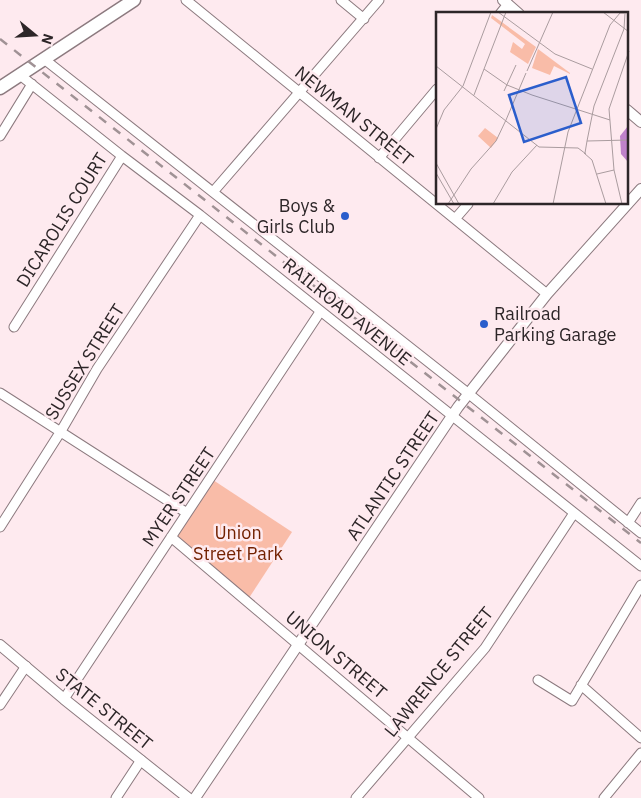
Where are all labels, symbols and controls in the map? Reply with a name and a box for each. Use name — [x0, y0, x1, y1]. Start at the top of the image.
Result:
north arrow — [10, 10, 60, 60]
inset map — [436, 12, 628, 205]
text: N — [37, 31, 57, 47]
street label: NEWMAN STREET — [290, 61, 418, 170]
street label: DICAROLIS COURT — [11, 148, 112, 291]
place label: Boys & Girls Club — [257, 194, 335, 238]
marker: Boys & Girls Club — [339, 210, 351, 222]
street label: RAILROAD AVENUE — [278, 253, 416, 370]
street label: SUSSEX STREET — [40, 299, 129, 424]
place label: Railroad Parking Garage — [494, 302, 617, 346]
marker: Railroad Parking Garage — [478, 318, 490, 330]
street label: ATLANTIC STREET — [341, 407, 444, 545]
street label: MYER STREET — [137, 443, 220, 551]
park label: Union Street Park — [193, 521, 284, 565]
street label: LAWRENCE STREET — [379, 602, 498, 741]
street label: UNION STREET — [281, 606, 392, 704]
street label: STATE STREET — [51, 663, 157, 755]

